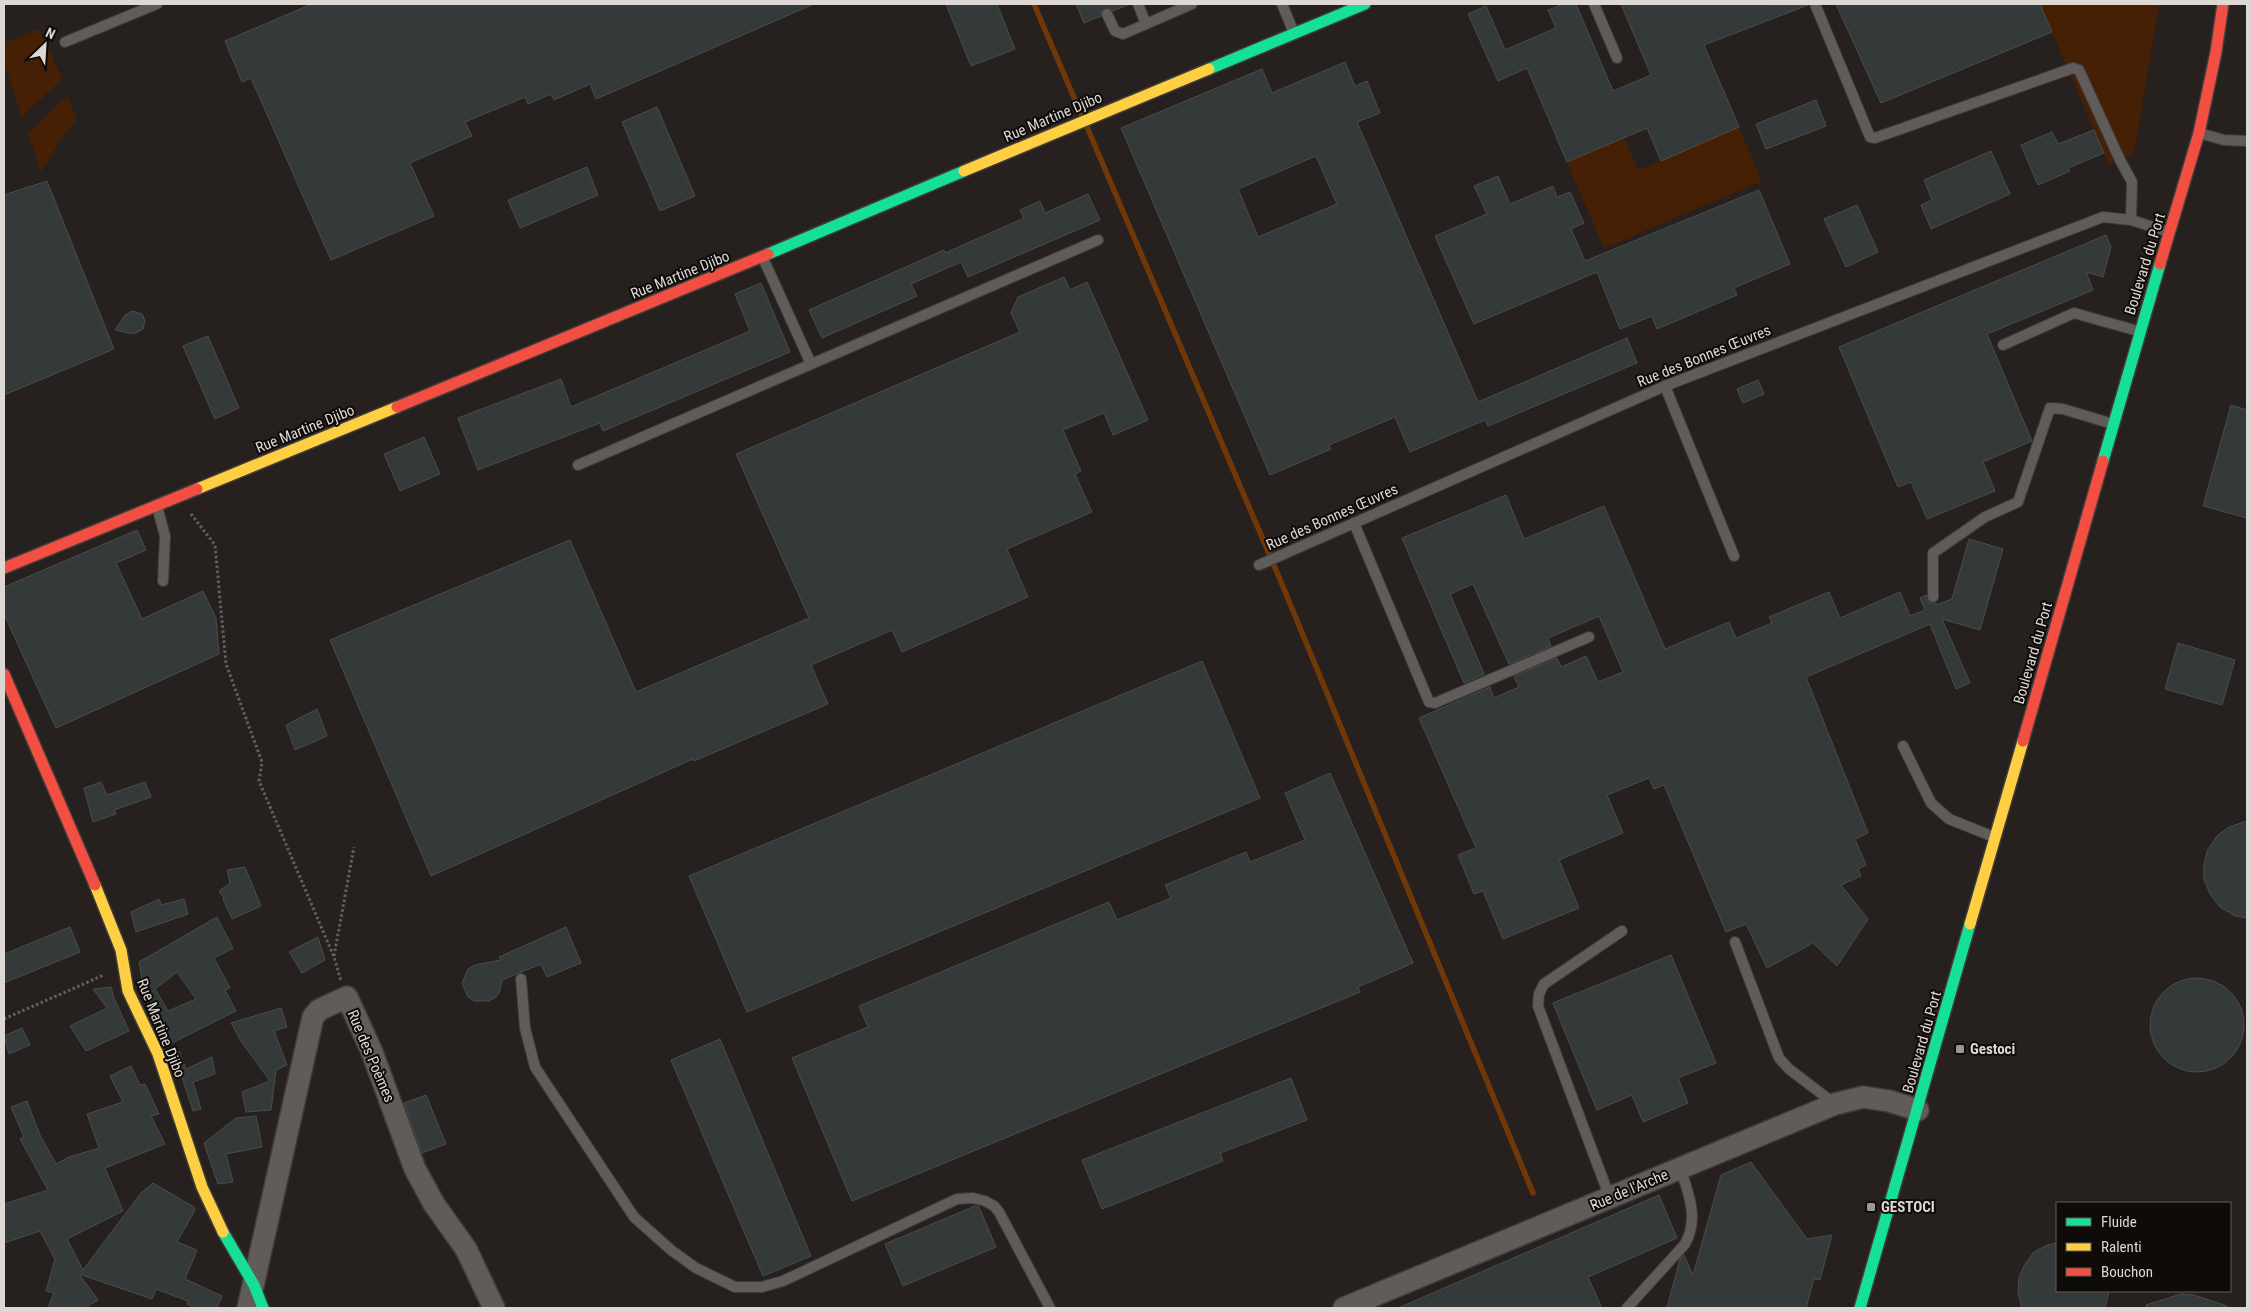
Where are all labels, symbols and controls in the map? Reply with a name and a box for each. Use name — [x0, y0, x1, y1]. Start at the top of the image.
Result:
north arrow — [20, 20, 70, 70]
text: N — [43, 24, 58, 42]
street label: Rue Martine Djibo — [1001, 88, 1105, 146]
street label: Boulevard du Port — [2121, 211, 2169, 317]
street label: Rue Martine Djibo — [628, 247, 732, 303]
street label: Rue des Bonnes Œuvres — [1635, 321, 1774, 391]
street label: Rue Martine Djibo — [253, 401, 357, 457]
street label: Rue des Bonnes Œuvres — [1263, 480, 1401, 554]
street label: Boulevard du Port — [2010, 600, 2056, 706]
street label: Rue Martine Djibo — [133, 976, 189, 1080]
street label: Boulevard du Port — [1899, 989, 1945, 1095]
street label: Rue des Poèmes — [343, 1007, 399, 1105]
place label: Gestoci — [1970, 1040, 2015, 1058]
marker: Gestoci — [1954, 1043, 1966, 1055]
street label: Rue de l'Arche — [1587, 1165, 1671, 1215]
place label: GESTOCI — [1881, 1198, 1935, 1216]
marker: GESTOCI — [1865, 1201, 1877, 1213]
legend — [2056, 1202, 2231, 1292]
text: Fluide — [2101, 1213, 2137, 1231]
text: Ralenti — [2101, 1238, 2142, 1256]
text: Bouchon — [2101, 1263, 2153, 1281]

